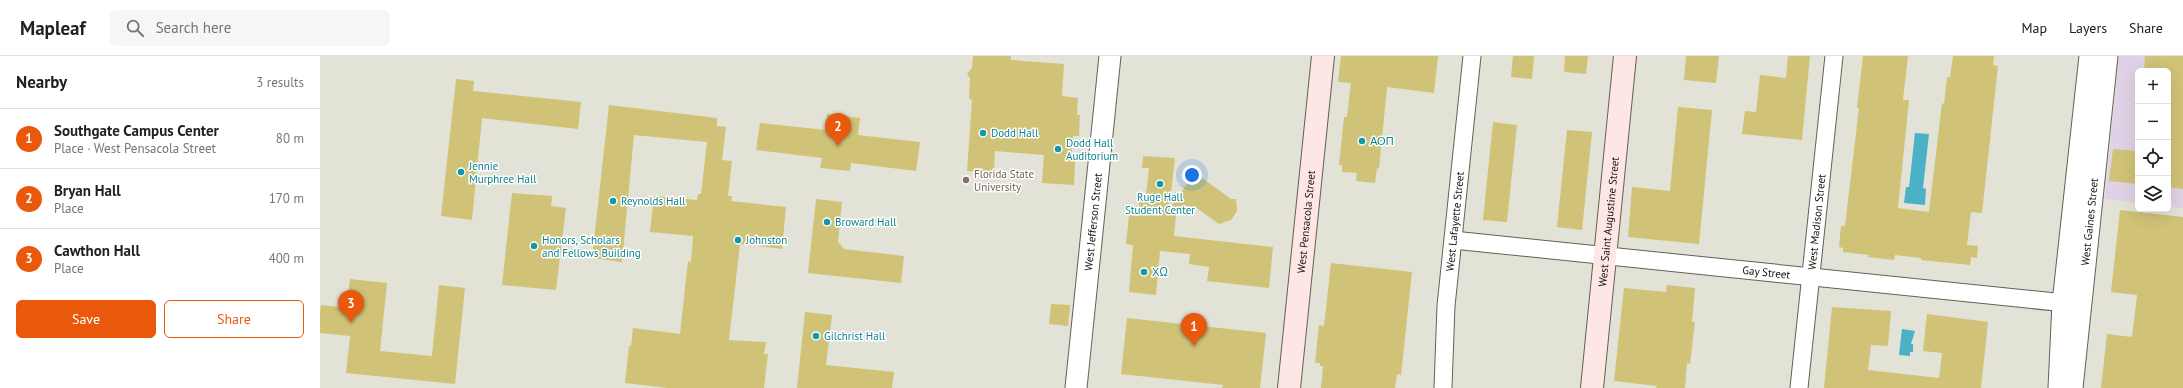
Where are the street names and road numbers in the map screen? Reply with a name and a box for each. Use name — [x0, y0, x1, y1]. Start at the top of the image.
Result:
street label: West Saint Augustine Street — [1595, 156, 1622, 287]
street label: West Pensacola Street — [1294, 169, 1318, 274]
street label: West Lafayette Street — [1443, 171, 1467, 272]
street label: West Jefferson Street — [1081, 172, 1105, 271]
street label: West Madison Street — [1805, 173, 1829, 271]
street label: West Gaines Street — [2078, 177, 2101, 266]
street label: Gay Street — [1742, 263, 1791, 282]

